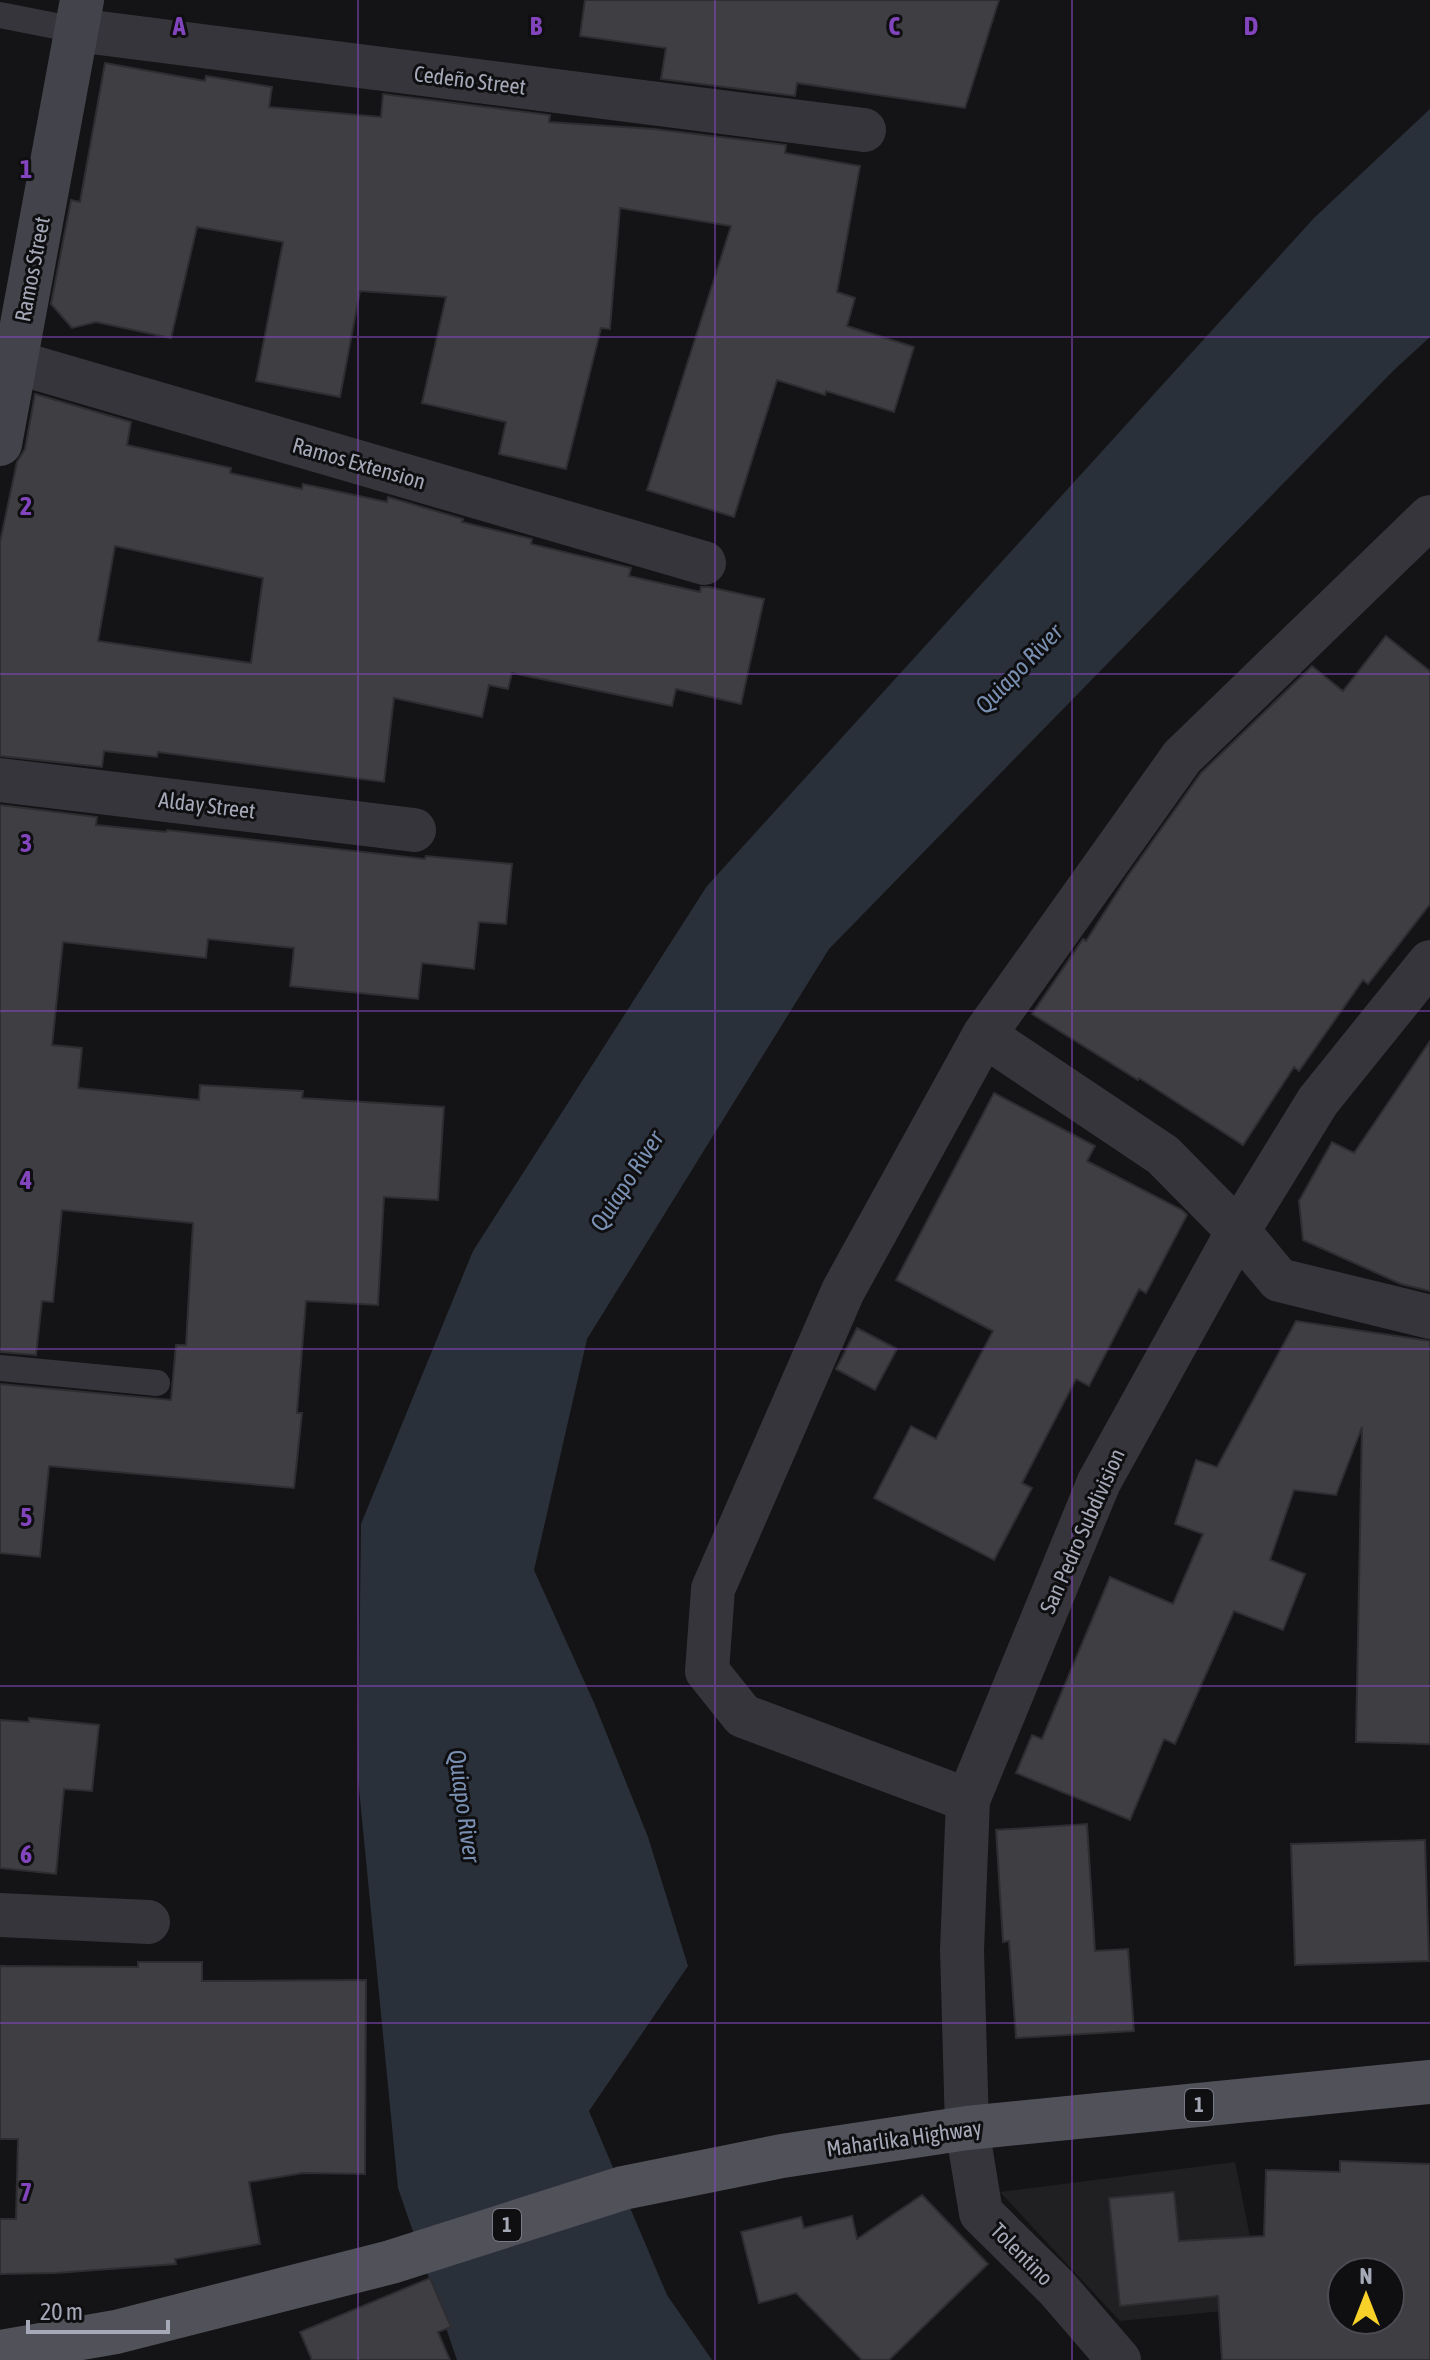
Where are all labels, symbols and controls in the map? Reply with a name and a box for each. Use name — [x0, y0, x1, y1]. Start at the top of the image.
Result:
text: A — [172, 11, 186, 41]
text: B — [530, 11, 543, 41]
text: C — [888, 11, 900, 41]
text: D — [1244, 11, 1258, 41]
street label: Cedeño Street — [413, 60, 527, 100]
text: 1 — [20, 154, 32, 184]
street label: Ramos Street — [9, 214, 55, 324]
street label: Ramos Extension — [290, 432, 428, 494]
text: 2 — [20, 491, 32, 521]
water label: Quiapo River — [970, 618, 1068, 719]
street label: Alday Street — [157, 786, 257, 824]
text: 3 — [20, 828, 32, 858]
water label: Quiapo River — [584, 1125, 669, 1236]
text: 4 — [19, 1165, 32, 1195]
street label: San Pedro Subdivision — [1034, 1445, 1130, 1617]
text: 5 — [20, 1502, 32, 1532]
water label: Quiapo River — [443, 1748, 486, 1865]
text: 6 — [20, 1839, 32, 1869]
road number: 1 — [1185, 2089, 1213, 2121]
street label: Maharlika Highway — [825, 2114, 983, 2162]
text: 7 — [20, 2177, 32, 2207]
road number: 1 — [493, 2209, 521, 2241]
street label: Tolentino — [985, 2217, 1059, 2291]
north arrow — [1326, 2256, 1406, 2336]
text: N — [1360, 2263, 1372, 2289]
scale bar — [28, 2284, 168, 2334]
text: 20 m — [40, 2298, 83, 2325]

